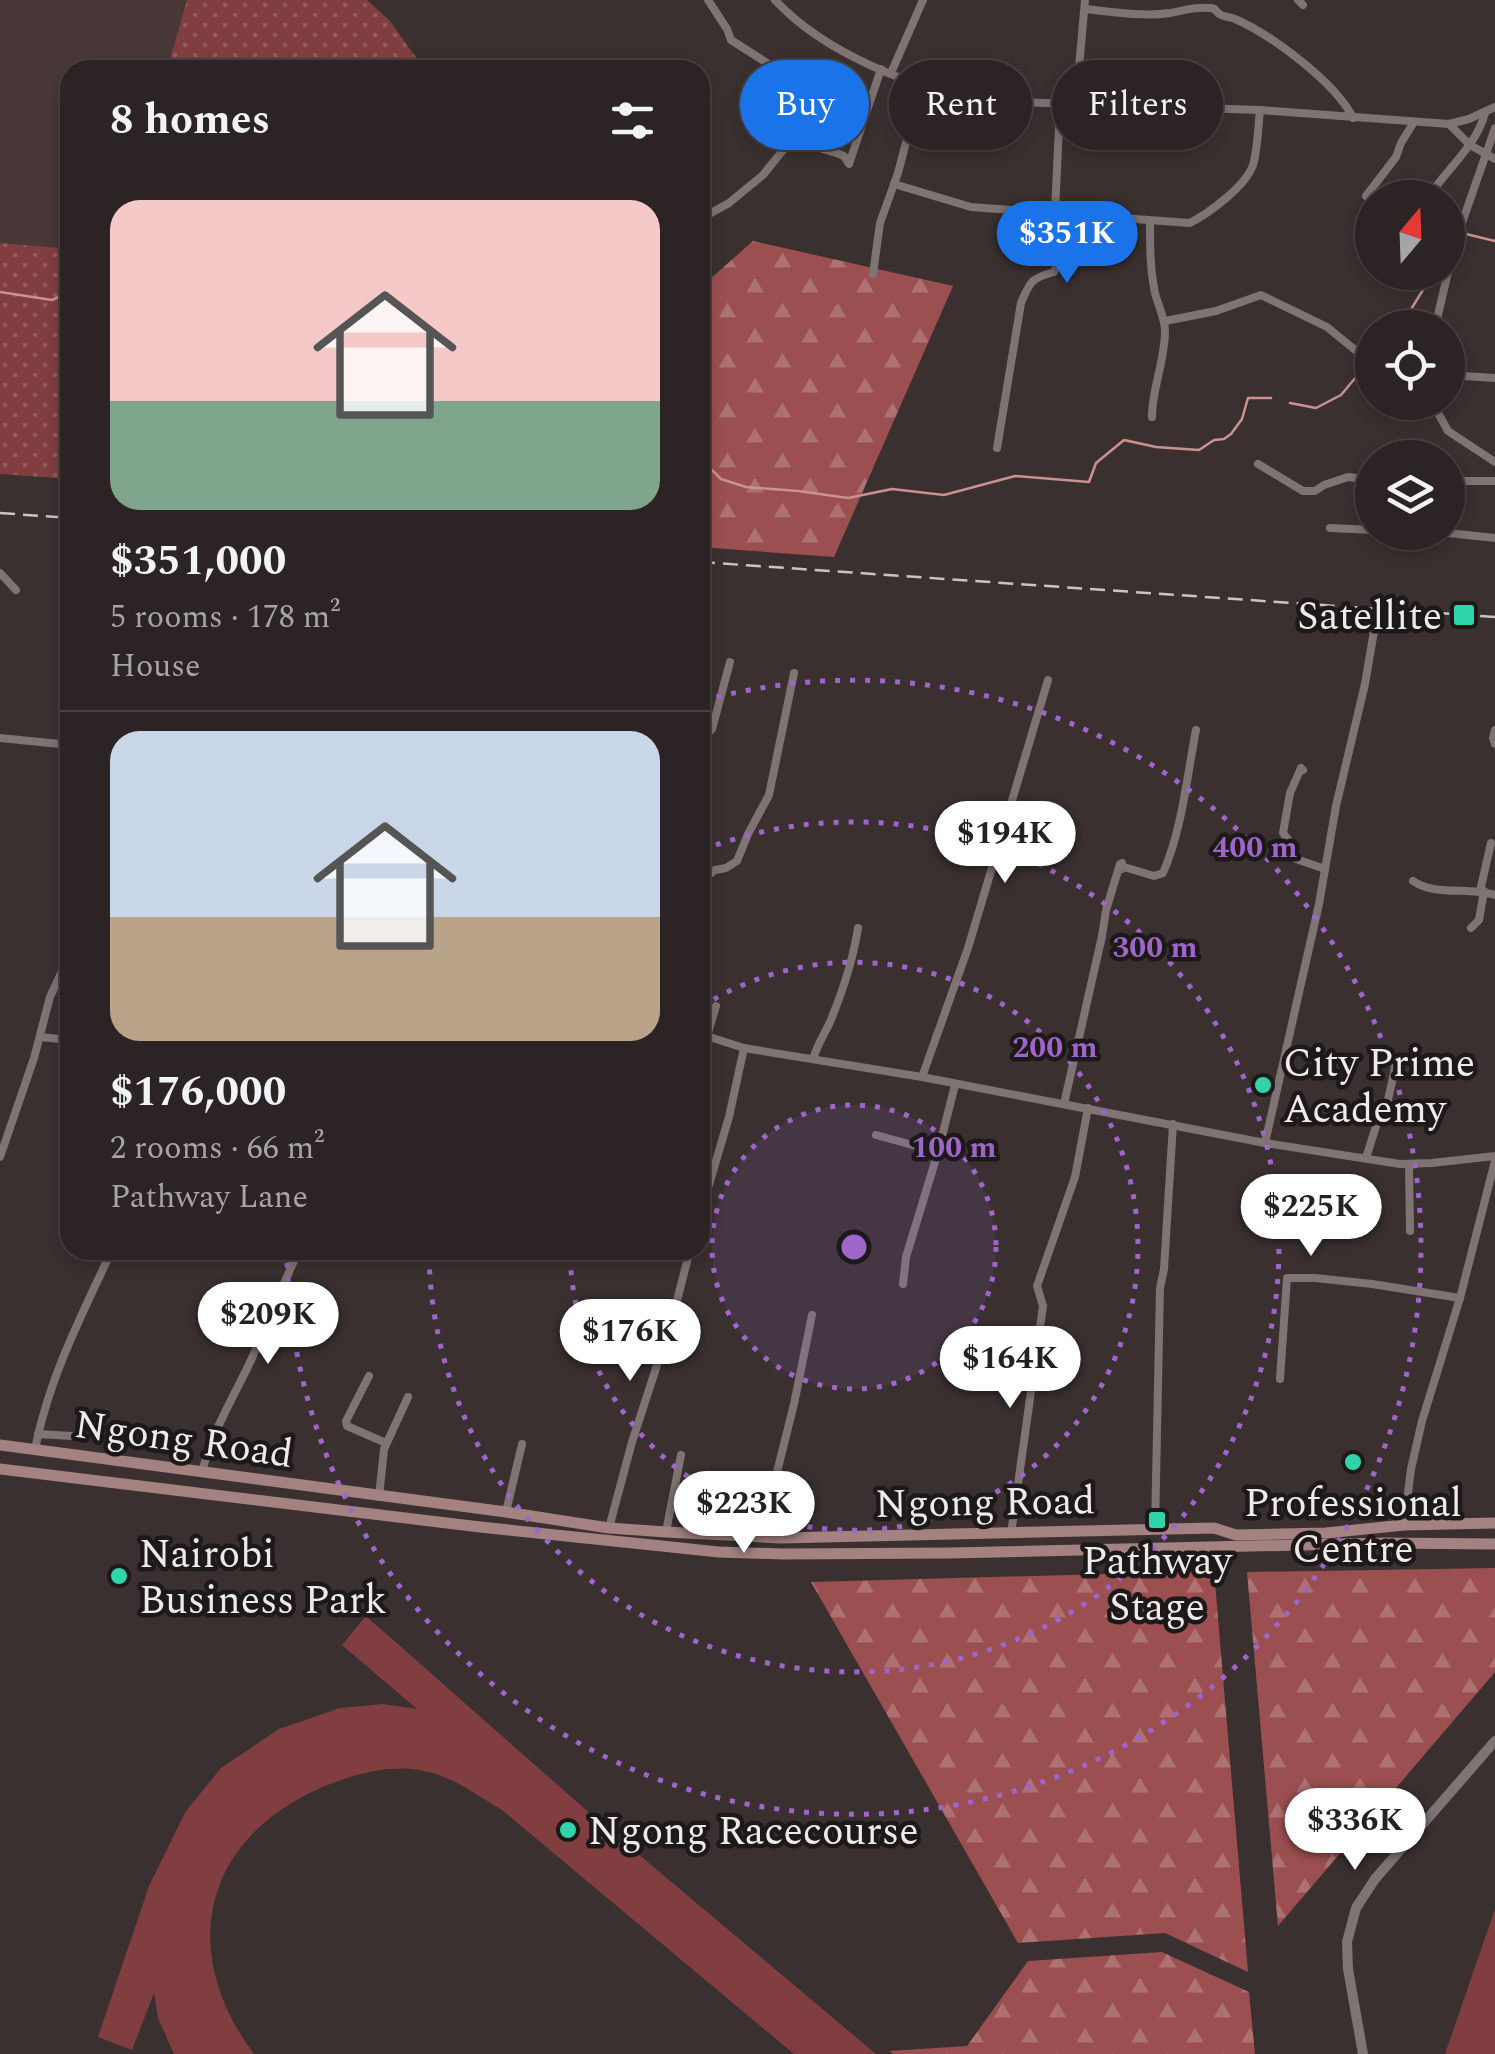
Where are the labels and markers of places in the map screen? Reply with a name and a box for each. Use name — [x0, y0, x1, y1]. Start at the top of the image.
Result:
pin: $351K — [997, 201, 1137, 286]
place label: Satellite — [1297, 587, 1442, 648]
marker: Satellite — [1451, 602, 1477, 628]
pin: $194K — [935, 801, 1075, 886]
place label: City Prime Academy — [1283, 1034, 1475, 1141]
marker: City Prime Academy — [1252, 1074, 1274, 1096]
pin: $225K — [1241, 1174, 1381, 1259]
centre of rings — [836, 1229, 872, 1265]
pin: $209K — [198, 1282, 338, 1367]
pin: $176K — [560, 1299, 700, 1384]
pin: $164K — [940, 1326, 1080, 1411]
marker: Professional Centre — [1342, 1451, 1364, 1473]
pin: $223K — [674, 1471, 814, 1556]
place label: Professional Centre — [1244, 1474, 1462, 1581]
marker: Pathway Stage — [1146, 1509, 1168, 1531]
place label: Nairobi Business Park — [139, 1525, 387, 1632]
place label: Pathway Stage — [1082, 1532, 1234, 1639]
marker: Nairobi Business Park — [108, 1565, 130, 1587]
pin: $336K — [1285, 1788, 1425, 1873]
place label: Ngong Racecourse — [588, 1802, 919, 1863]
marker: Ngong Racecourse — [557, 1819, 579, 1841]

